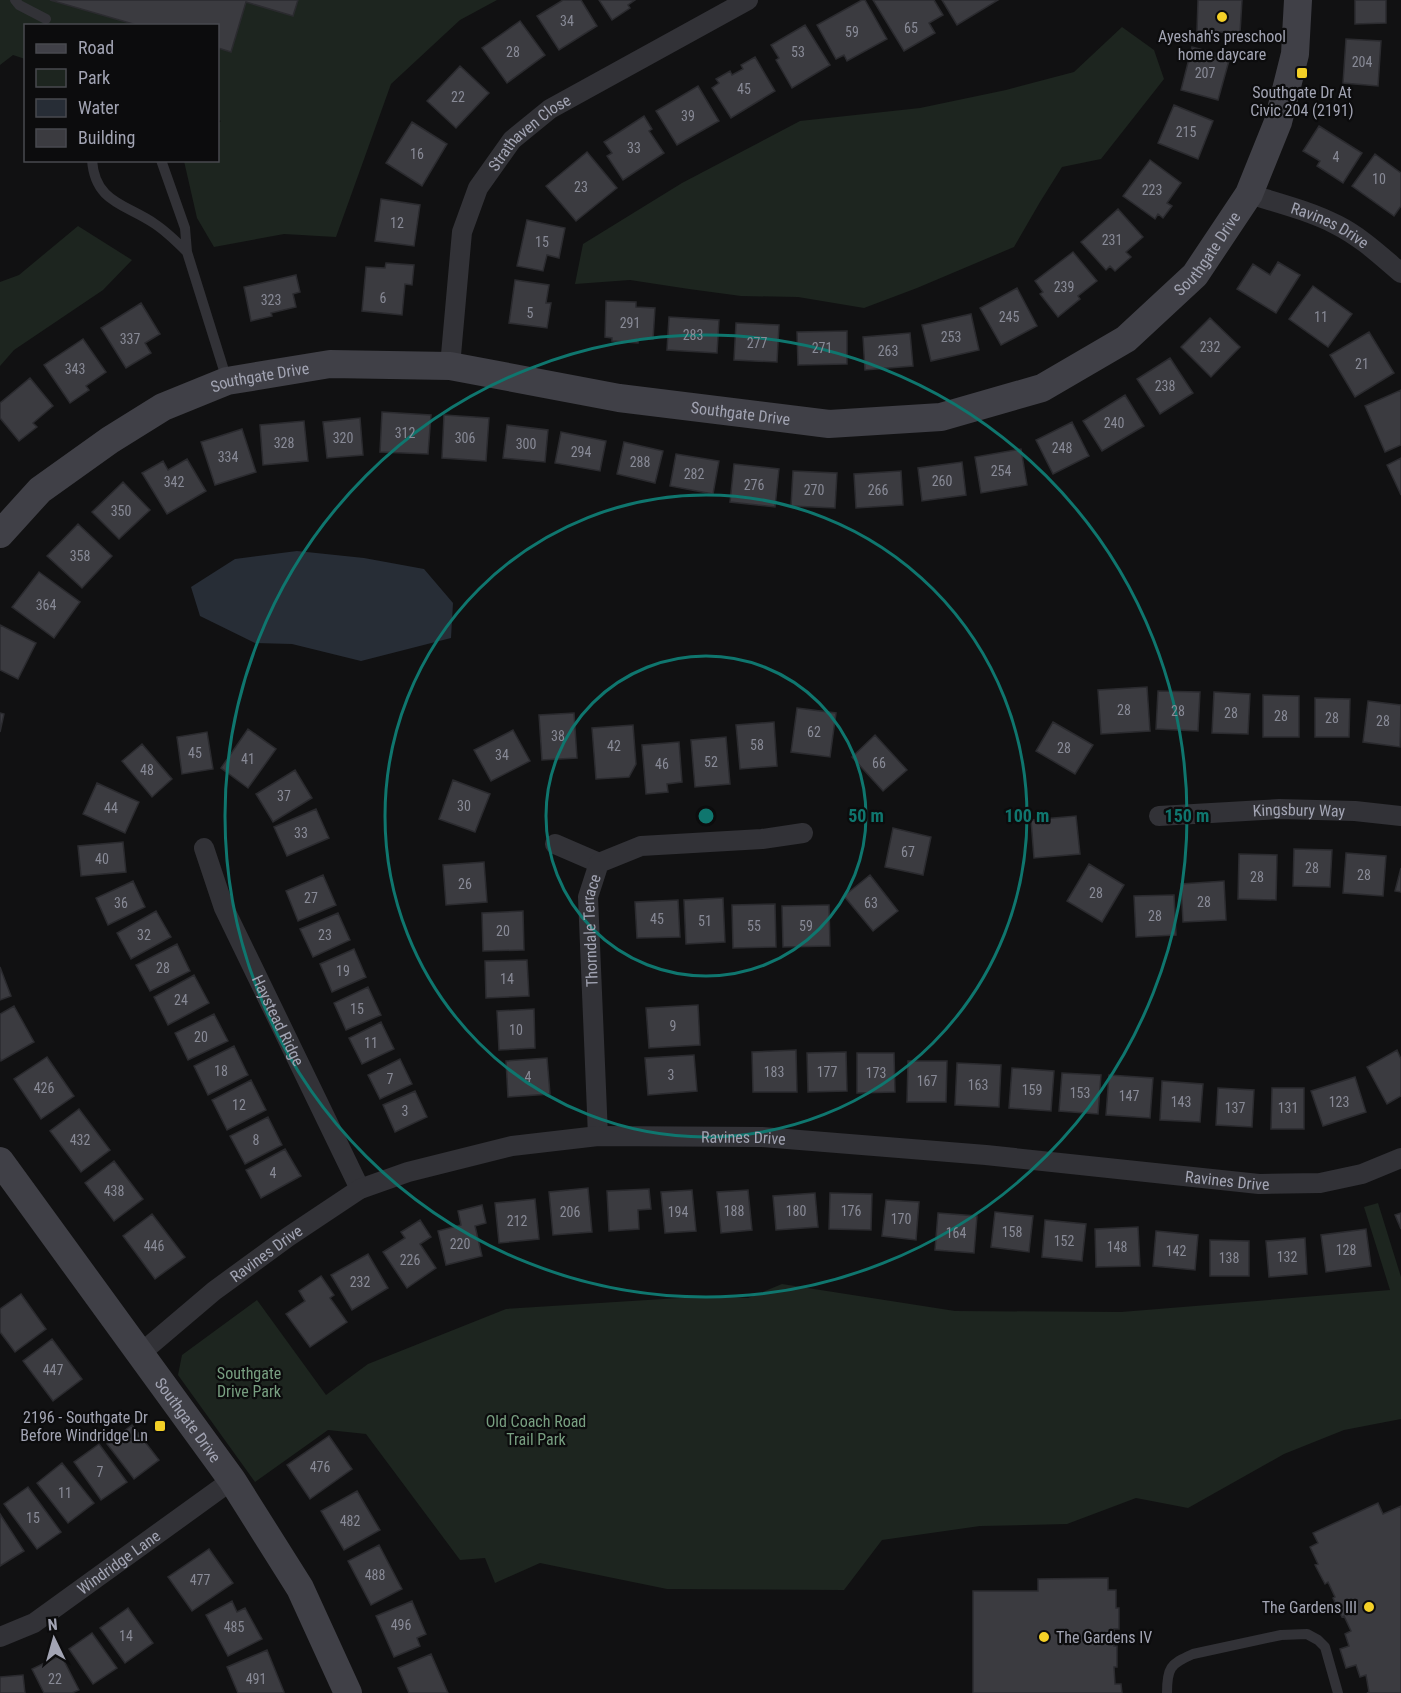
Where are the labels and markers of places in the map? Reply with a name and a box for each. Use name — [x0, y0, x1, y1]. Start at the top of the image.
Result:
marker: Ayeshah's preschool home daycare — [1215, 10, 1229, 24]
place label: Ayeshah's preschool home daycare — [1158, 27, 1286, 64]
marker: Southgate Dr At Civic 204 (2191) — [1295, 66, 1309, 80]
place label: Southgate Dr At Civic 204 (2191) — [1250, 83, 1354, 120]
centre of rings — [696, 806, 716, 826]
place label: 2196 - Southgate Dr Before Windridge Ln — [20, 1408, 148, 1445]
marker: 2196 - Southgate Dr Before Windridge Ln — [153, 1419, 167, 1433]
place label: The Gardens III — [1262, 1598, 1357, 1617]
marker: The Gardens III — [1362, 1600, 1376, 1614]
place label: The Gardens IV — [1056, 1628, 1152, 1647]
marker: The Gardens IV — [1037, 1630, 1051, 1644]

